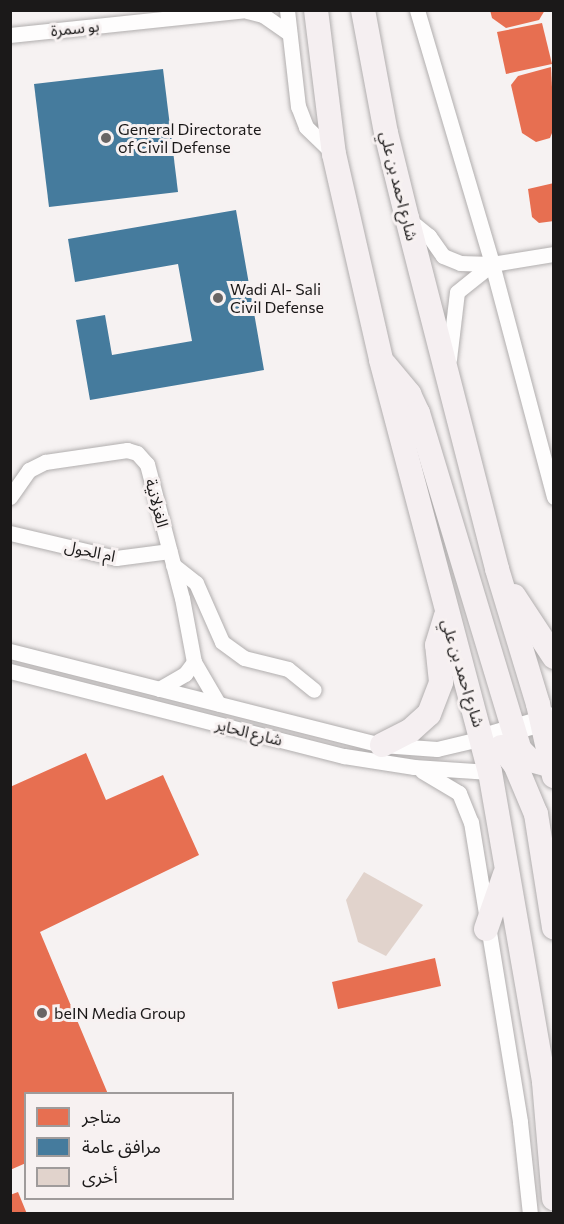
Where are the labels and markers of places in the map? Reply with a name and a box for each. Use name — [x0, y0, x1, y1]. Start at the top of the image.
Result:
place label: General Directorate of Civil Defense — [118, 119, 261, 157]
marker: General Directorate of Civil Defense — [99, 131, 113, 145]
place label: Wadi Al- Sali Civil Defense — [230, 279, 324, 317]
marker: Wadi Al- Sali Civil Defense — [211, 291, 225, 305]
place label: beIN Media Group — [54, 1003, 186, 1023]
marker: beIN Media Group — [35, 1006, 49, 1020]

